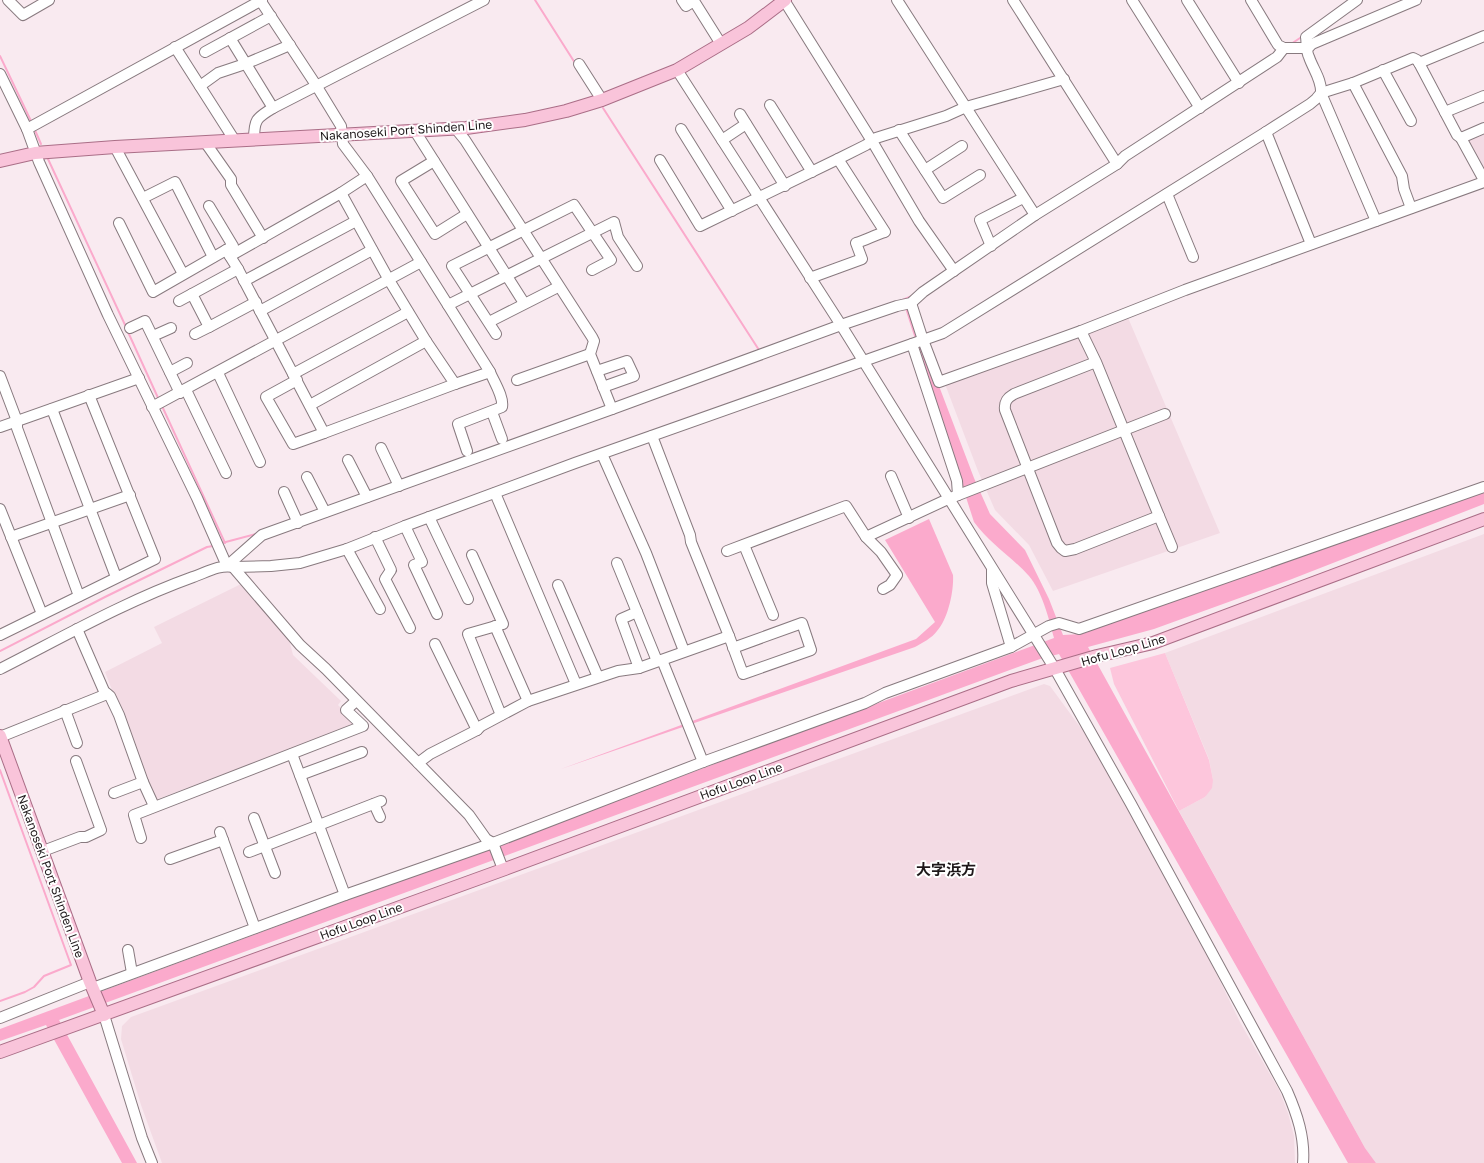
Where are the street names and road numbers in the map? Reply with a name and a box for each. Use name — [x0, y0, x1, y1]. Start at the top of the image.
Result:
street label: Nakanoseki Port Shinden Line — [319, 116, 493, 144]
street label: Hofu Loop Line — [1079, 631, 1167, 669]
street label: Hofu Loop Line — [698, 759, 784, 803]
street label: Nakanoseki Port Shinden Line — [14, 792, 88, 960]
street label: Hofu Loop Line — [318, 899, 404, 943]

